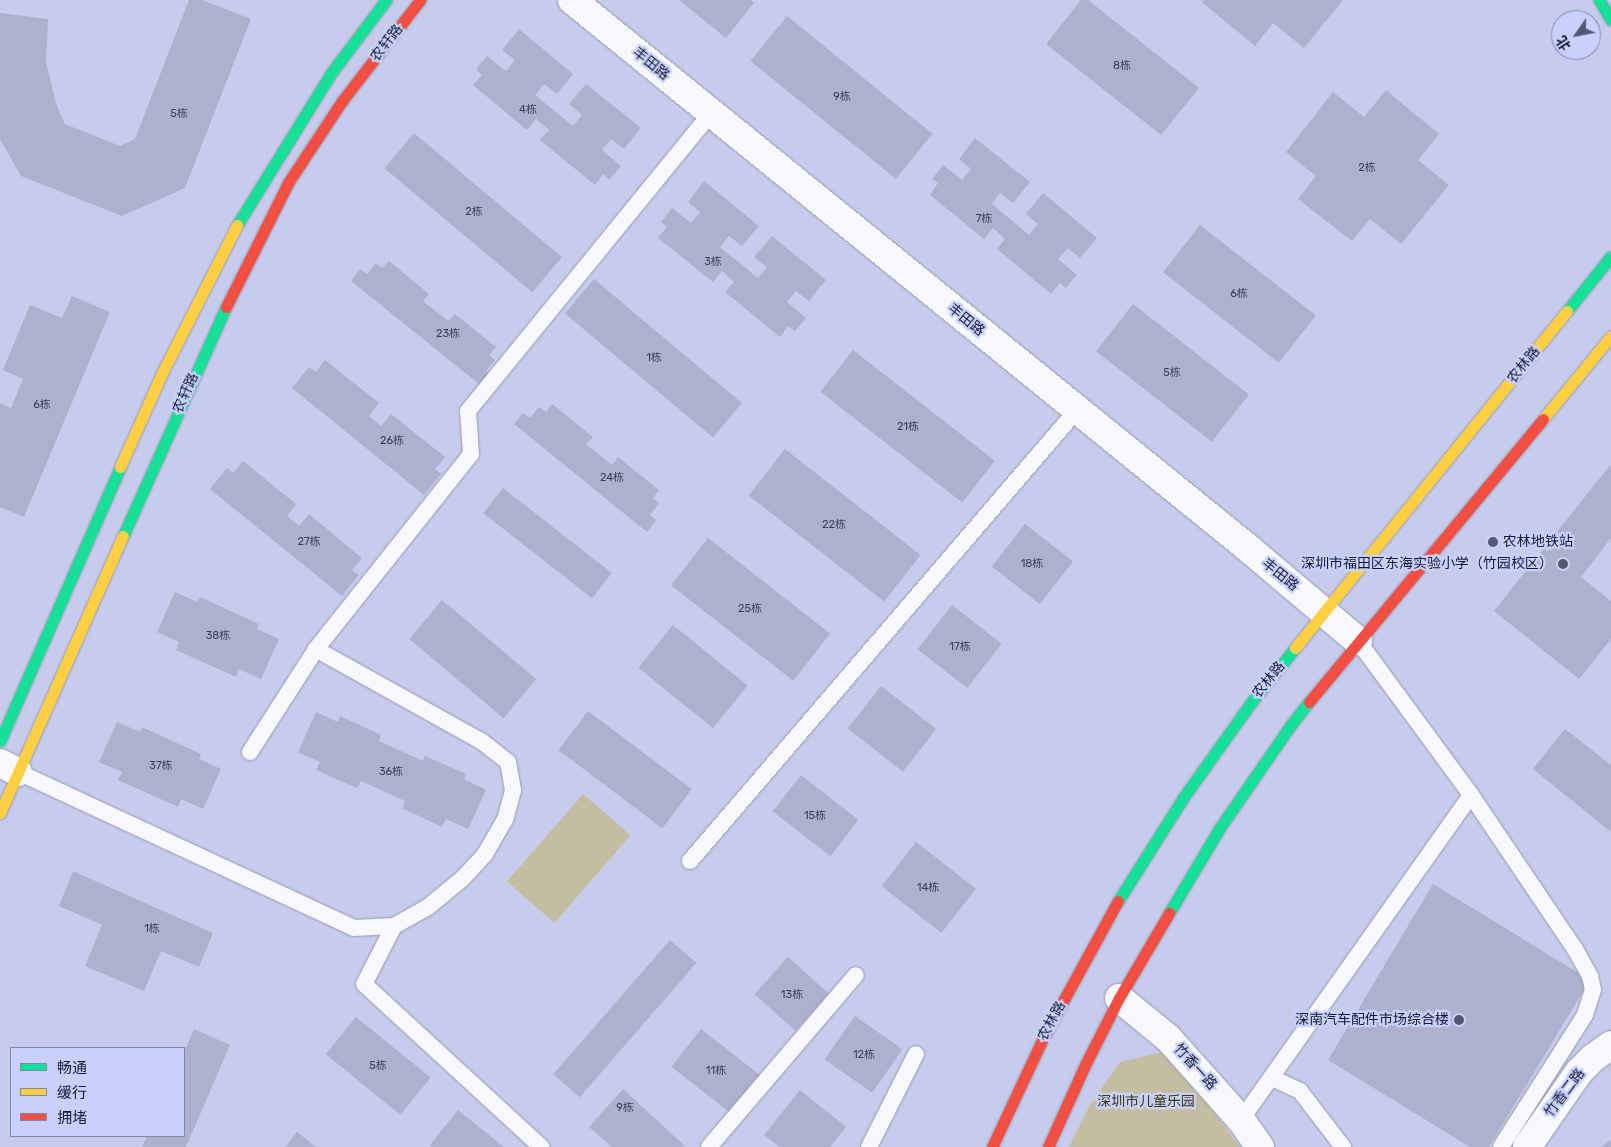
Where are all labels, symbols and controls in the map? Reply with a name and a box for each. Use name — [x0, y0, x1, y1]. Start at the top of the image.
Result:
north arrow — [1551, 10, 1601, 60]
street label: 农轩路 — [367, 21, 407, 65]
text: 北 — [1553, 32, 1575, 53]
street label: 丰田路 — [629, 44, 673, 84]
house number: 8栋 — [1113, 59, 1131, 73]
house number: 9栋 — [833, 90, 851, 104]
house number: 4栋 — [519, 103, 537, 117]
house number: 5栋 — [170, 107, 188, 121]
house number: 2栋 — [1358, 161, 1376, 175]
house number: 2栋 — [465, 205, 483, 219]
house number: 7栋 — [976, 212, 992, 226]
house number: 3栋 — [704, 255, 722, 269]
house number: 6栋 — [1230, 287, 1248, 301]
street label: 丰田路 — [944, 300, 988, 340]
house number: 23栋 — [436, 327, 460, 341]
street label: 农林路 — [1504, 343, 1544, 387]
house number: 1栋 — [646, 351, 662, 365]
house number: 5栋 — [1163, 366, 1181, 380]
street label: 农轩路 — [170, 370, 202, 416]
house number: 6栋 — [33, 398, 51, 412]
house number: 21栋 — [897, 420, 919, 434]
house number: 26栋 — [380, 434, 404, 448]
house number: 24栋 — [600, 471, 624, 485]
house number: 22栋 — [822, 518, 846, 532]
place label: 农林地铁站 — [1503, 534, 1573, 550]
house number: 27栋 — [297, 535, 321, 549]
marker: 农林地铁站 — [1487, 536, 1499, 548]
street label: 丰田路 — [1258, 555, 1302, 595]
place label: 深圳市福田区东海实验小学（竹园校区） — [1301, 556, 1553, 572]
house number: 18栋 — [1021, 557, 1043, 571]
marker: 深圳市福田区东海实验小学（竹园校区） — [1557, 558, 1569, 570]
house number: 25栋 — [738, 602, 762, 616]
house number: 38栋 — [206, 629, 230, 643]
house number: 17栋 — [949, 640, 971, 654]
street label: 农林路 — [1249, 658, 1289, 702]
house number: 37栋 — [149, 759, 173, 773]
house number: 36栋 — [379, 765, 403, 779]
house number: 15栋 — [804, 809, 826, 823]
house number: 14栋 — [917, 881, 939, 895]
house number: 1栋 — [144, 922, 160, 936]
house number: 13栋 — [781, 988, 803, 1002]
street label: 农林路 — [1035, 999, 1069, 1043]
place label: 深南汽车配件市场综合楼 — [1295, 1012, 1449, 1028]
marker: 深南汽车配件市场综合楼 — [1453, 1014, 1465, 1026]
street label: 竹香一路 — [1170, 1041, 1220, 1093]
legend — [10, 1047, 185, 1137]
house number: 12栋 — [853, 1048, 875, 1062]
text: 畅通 — [57, 1059, 87, 1077]
house number: 5栋 — [369, 1059, 387, 1073]
house number: 11栋 — [706, 1064, 726, 1078]
street label: 竹香二路 — [1541, 1066, 1589, 1120]
text: 缓行 — [57, 1084, 87, 1102]
park label: 深圳市儿童乐园 — [1097, 1094, 1195, 1110]
house number: 9栋 — [616, 1101, 634, 1115]
text: 拥堵 — [57, 1109, 87, 1127]

